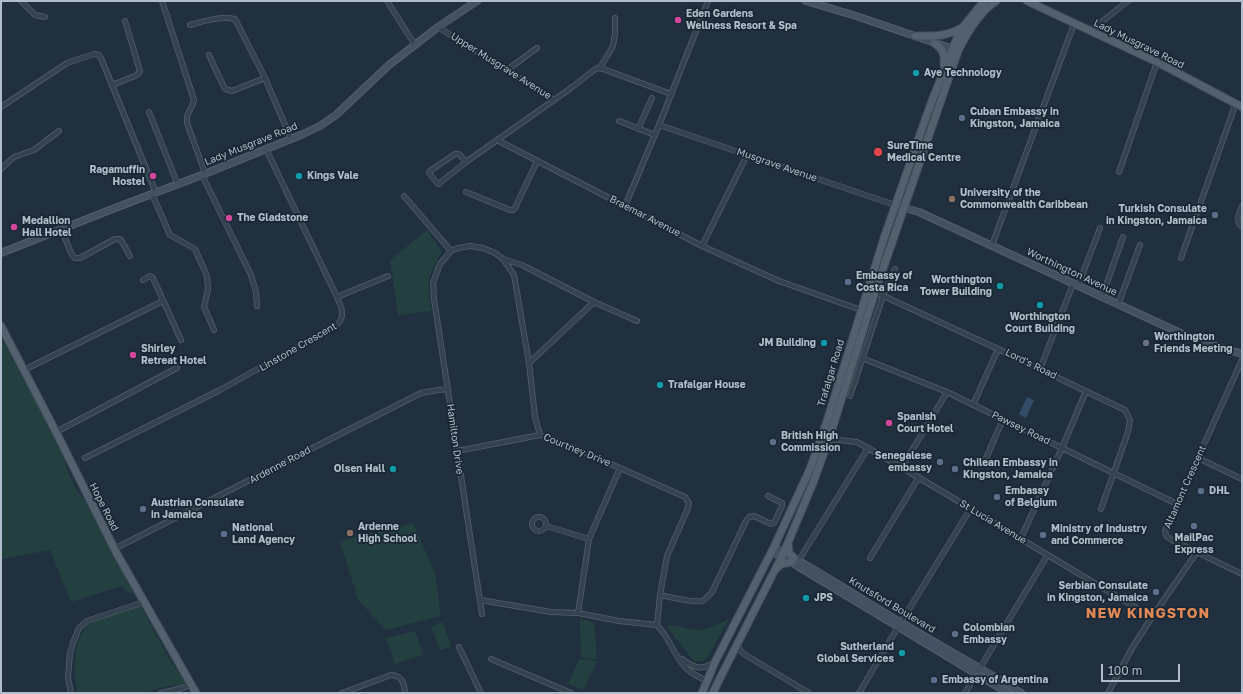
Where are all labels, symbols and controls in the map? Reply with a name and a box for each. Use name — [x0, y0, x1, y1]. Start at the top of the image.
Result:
place label: Eden Gardens Wellness Resort & Spa — [686, 8, 797, 32]
marker: Eden Gardens Wellness Resort & Spa — [673, 15, 683, 25]
street label: Lady Musgrave Road — [1092, 17, 1186, 71]
street label: Upper Musgrave Avenue — [449, 30, 553, 102]
place label: Aye Technology — [924, 67, 1002, 79]
marker: Aye Technology — [911, 68, 921, 78]
place label: Cuban Embassy in Kingston, Jamaica — [970, 106, 1060, 130]
marker: Cuban Embassy in Kingston, Jamaica — [957, 113, 967, 123]
street label: Lady Musgrave Road — [203, 120, 299, 168]
place label: SureTime Medical Centre — [887, 140, 961, 164]
street label: Musgrave Avenue — [735, 146, 819, 184]
marker: SureTime Medical Centre — [872, 146, 884, 158]
place label: Ragamuffin Hostel — [89, 164, 145, 188]
place label: Kings Vale — [307, 170, 359, 182]
marker: Ragamuffin Hostel — [148, 171, 158, 181]
marker: Kings Vale — [294, 171, 304, 181]
place label: University of the Commonwealth Caribbean — [960, 187, 1088, 210]
street label: Braemar Avenue — [607, 193, 683, 239]
marker: University of the Commonwealth Caribbean — [947, 194, 957, 204]
place label: Turkish Consulate in Kingston, Jamaica — [1106, 203, 1207, 226]
marker: Turkish Consulate in Kingston, Jamaica — [1210, 210, 1220, 220]
place label: The Gladstone — [237, 212, 308, 224]
marker: The Gladstone — [224, 213, 234, 223]
place label: Medallion Hall Hotel — [22, 215, 71, 238]
marker: Medallion Hall Hotel — [9, 222, 19, 232]
street label: Worthington Avenue — [1025, 246, 1119, 298]
place label: Embassy of Costa Rica — [856, 270, 912, 294]
place label: Worthington Tower Building — [920, 274, 992, 298]
marker: Embassy of Costa Rica — [843, 277, 853, 287]
marker: Worthington Tower Building — [995, 281, 1005, 291]
marker: Worthington Court Building — [1035, 300, 1045, 310]
place label: Worthington Court Building — [1005, 311, 1075, 334]
street label: Linstone Crescent — [257, 320, 339, 374]
place label: Worthington Friends Meeting — [1154, 331, 1232, 354]
place label: JM Building — [759, 337, 816, 349]
street label: Trafalgar Road — [815, 338, 847, 408]
marker: JM Building — [819, 338, 829, 348]
marker: Worthington Friends Meeting — [1141, 338, 1151, 348]
place label: Shirley Retreat Hotel — [141, 343, 206, 366]
street label: Lord's Road — [1003, 346, 1059, 382]
marker: Shirley Retreat Hotel — [128, 350, 138, 360]
place label: Trafalgar House — [668, 379, 746, 391]
marker: Trafalgar House — [655, 380, 665, 390]
street label: Hamilton Drive — [444, 403, 466, 475]
street label: Pawsey Road — [990, 409, 1052, 447]
place label: Spanish Court Hotel — [897, 411, 953, 434]
marker: Spanish Court Hotel — [884, 418, 894, 428]
place label: British High Commission — [781, 430, 840, 454]
street label: Courtney Drive — [542, 431, 612, 469]
marker: British High Commission — [768, 437, 778, 447]
street label: Ardenne Road — [247, 444, 313, 486]
street label: Altamont Crescent — [1161, 444, 1209, 530]
place label: Senegalese embassy — [875, 450, 932, 474]
marker: Senegalese embassy — [935, 457, 945, 467]
place label: Chilean Embassy in Kingston, Jamaica — [963, 457, 1058, 480]
place label: Olsen Hall — [334, 463, 385, 475]
marker: Olsen Hall — [388, 464, 398, 474]
marker: Chilean Embassy in Kingston, Jamaica — [950, 464, 960, 474]
street label: Hope Road — [87, 481, 121, 533]
place label: Embassy of Belgium — [1005, 485, 1057, 508]
place label: DHL — [1209, 485, 1229, 497]
marker: DHL — [1196, 486, 1206, 496]
marker: Embassy of Belgium — [992, 492, 1002, 502]
place label: Austrian Consulate in Jamaica — [151, 497, 244, 520]
street label: St Lucia Avenue — [957, 497, 1029, 547]
marker: Austrian Consulate in Jamaica — [138, 504, 148, 514]
place label: Ardenne High School — [358, 521, 417, 544]
marker: MailPac Express — [1189, 521, 1199, 531]
place label: National Land Agency — [232, 522, 295, 546]
place label: Ministry of Industry and Commerce — [1051, 523, 1147, 546]
marker: Ardenne High School — [345, 528, 355, 538]
marker: National Land Agency — [219, 529, 229, 539]
marker: Ministry of Industry and Commerce — [1038, 530, 1048, 540]
place label: MailPac Express — [1174, 532, 1214, 556]
street label: Knutsford Boulevard — [847, 574, 937, 636]
place label: Serbian Consulate in Kingston, Jamaica — [1047, 580, 1148, 604]
marker: Serbian Consulate in Kingston, Jamaica — [1151, 587, 1161, 597]
place label: JPS — [814, 592, 833, 604]
marker: JPS — [801, 593, 811, 603]
district label: NEW KINGSTON — [1086, 606, 1210, 622]
place label: Colombian Embassy — [963, 622, 1015, 646]
marker: Colombian Embassy — [950, 629, 960, 639]
place label: Sutherland Global Services — [817, 641, 894, 664]
marker: Sutherland Global Services — [897, 648, 907, 658]
scale bar — [1103, 656, 1182, 682]
text: 100 m — [1108, 663, 1142, 678]
place label: Embassy of Argentina — [942, 674, 1048, 686]
marker: Embassy of Argentina — [929, 675, 939, 685]

